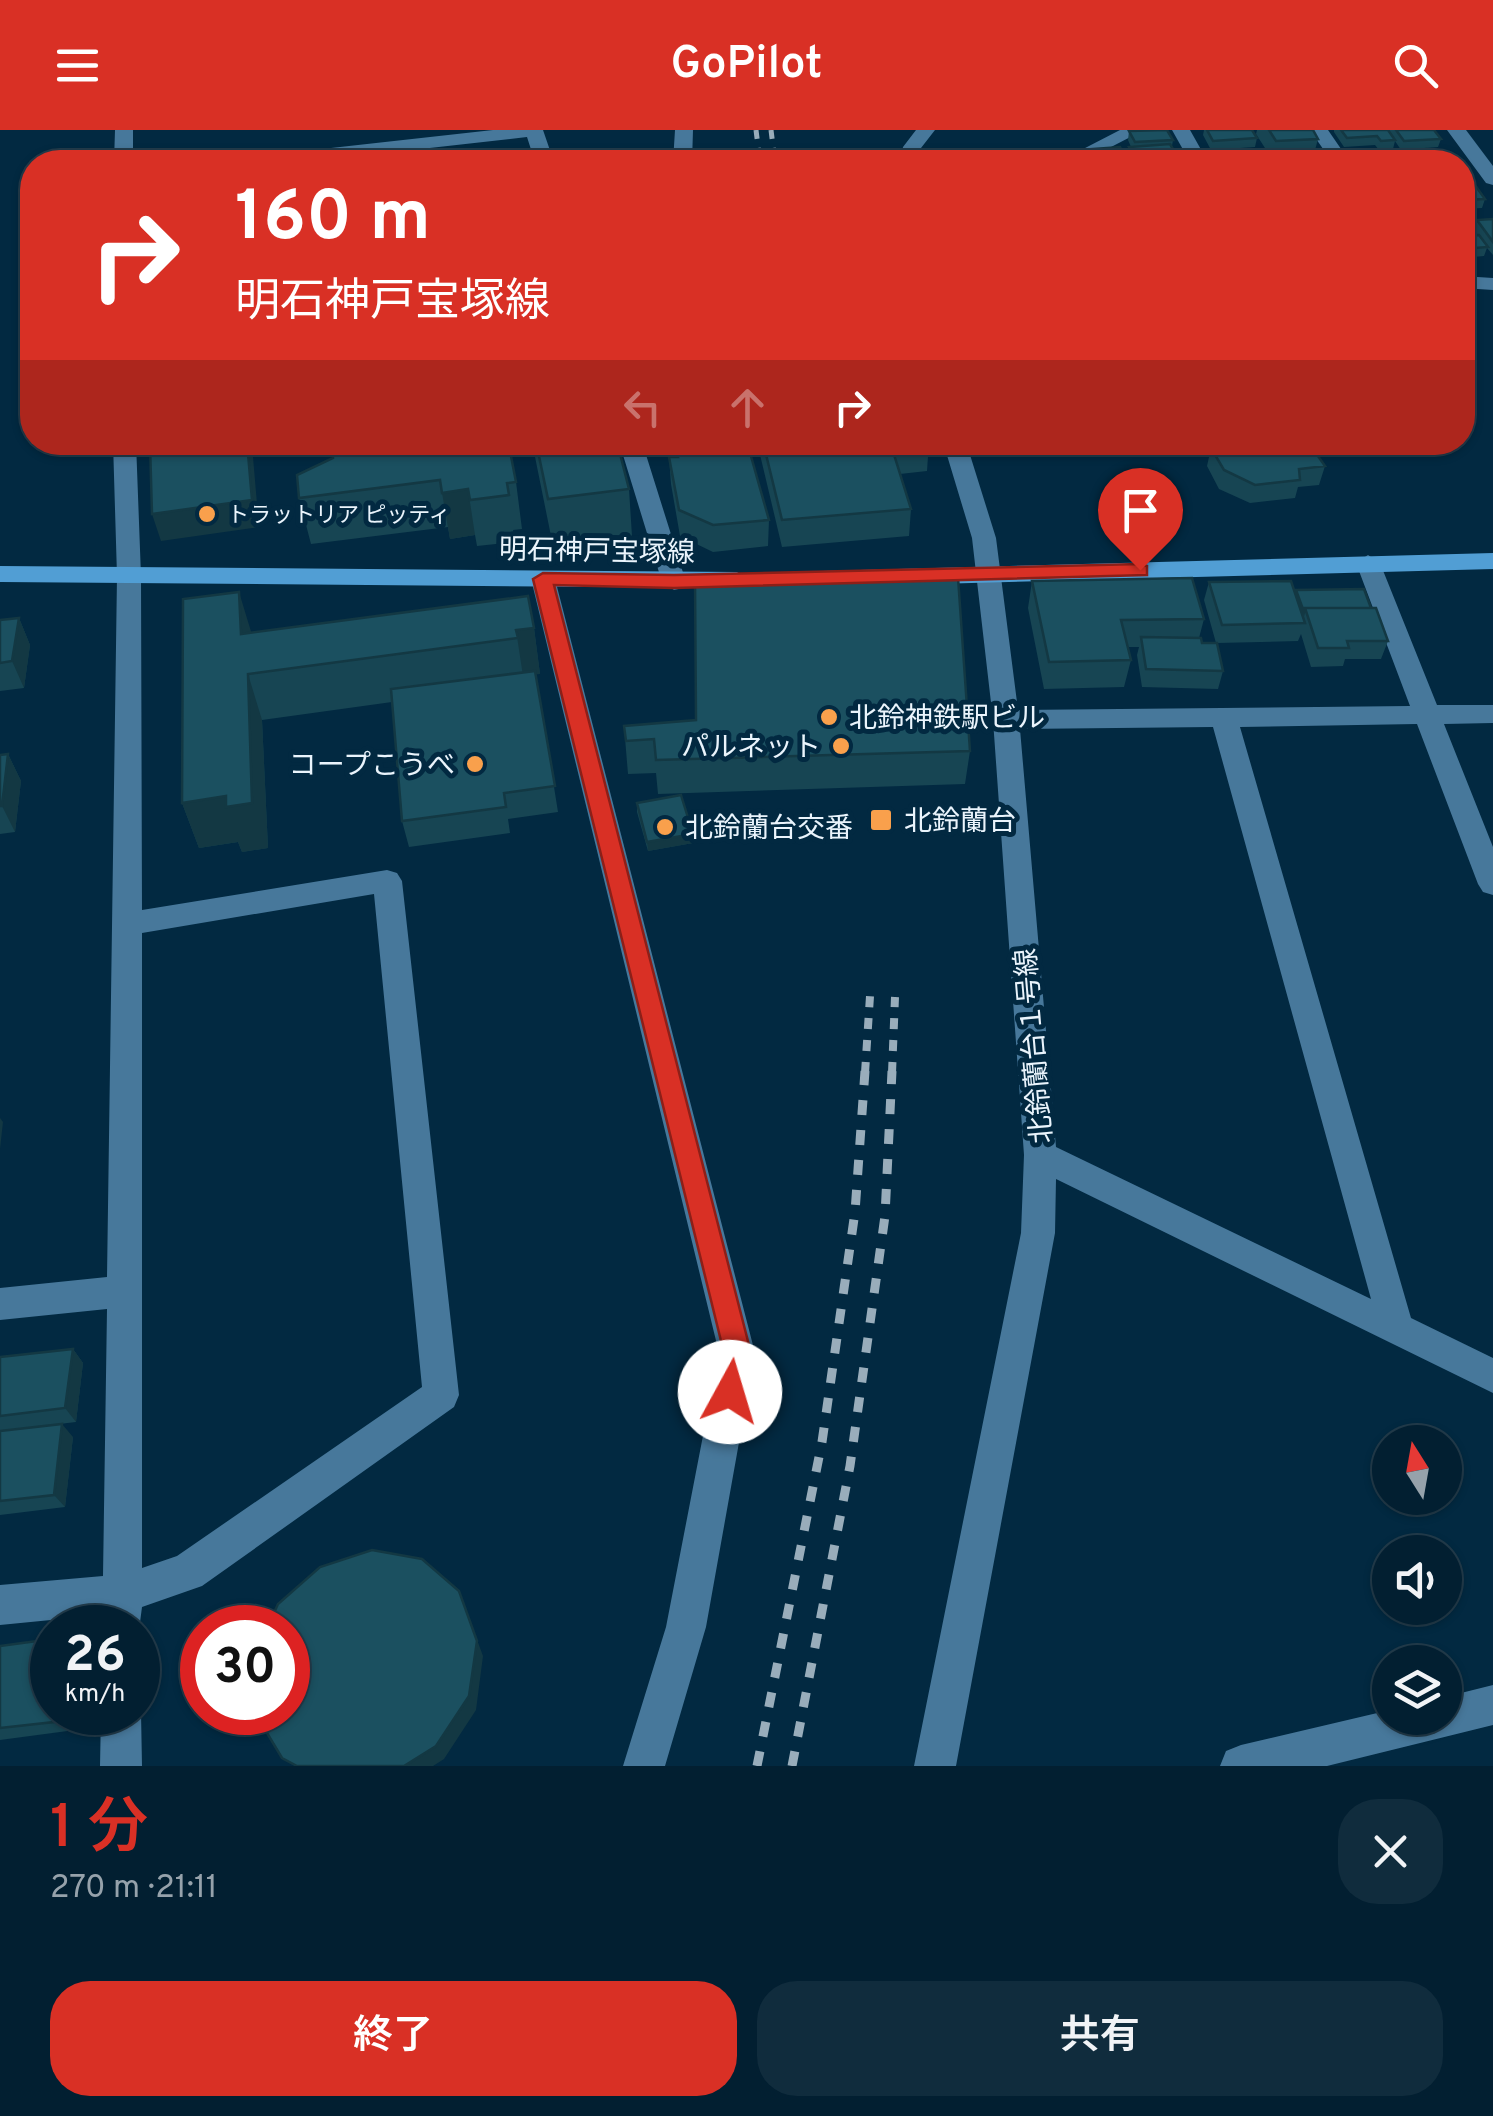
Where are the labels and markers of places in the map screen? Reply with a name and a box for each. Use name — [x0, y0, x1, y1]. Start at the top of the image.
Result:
pin — [1098, 468, 1183, 571]
marker: トラットリア ピッティ — [196, 503, 218, 525]
place label: トラットリア ピッティ — [227, 503, 451, 530]
place label: 北鈴神鉄駅ビル — [849, 702, 1045, 738]
marker: 北鈴神鉄駅ビル — [818, 706, 840, 728]
place label: パルネット — [681, 731, 821, 767]
marker: パルネット — [830, 735, 852, 757]
place label: コープこうべ — [289, 749, 455, 785]
marker: コープこうべ — [464, 753, 486, 775]
place label: 北鈴蘭台 — [904, 805, 1016, 841]
marker: 北鈴蘭台 — [868, 807, 894, 833]
place label: 北鈴蘭台交番 — [685, 812, 853, 848]
marker: 北鈴蘭台交番 — [654, 816, 676, 838]

